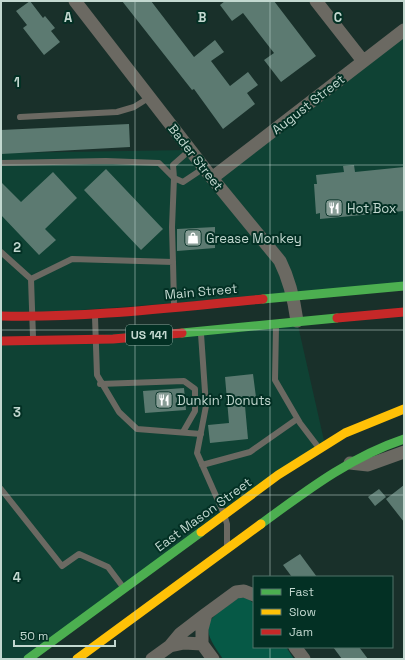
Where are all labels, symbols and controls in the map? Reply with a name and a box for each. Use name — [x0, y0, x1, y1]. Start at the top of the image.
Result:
text: A — [64, 9, 73, 26]
text: B — [198, 9, 207, 26]
text: C — [334, 9, 342, 26]
street label: August Street — [268, 71, 348, 138]
text: 1 — [14, 74, 20, 91]
street label: Bader Street — [164, 121, 227, 194]
restaurant icon: Hot Box — [324, 198, 344, 218]
place label: Hot Box — [347, 200, 397, 217]
shop icon: Grease Monkey — [183, 228, 203, 248]
place label: Grease Monkey — [206, 230, 302, 247]
text: 2 — [13, 239, 21, 256]
street label: Main Street — [164, 280, 238, 303]
road number: US 141 — [126, 325, 172, 345]
restaurant icon: Dunkin' Donuts — [154, 390, 174, 410]
place label: Dunkin' Donuts — [177, 392, 271, 409]
text: 3 — [13, 404, 21, 421]
street label: East Mason Street — [152, 474, 255, 555]
text: 4 — [13, 569, 21, 586]
legend — [253, 576, 393, 648]
text: Fast — [289, 584, 314, 600]
text: Slow — [289, 604, 316, 620]
scale bar — [14, 622, 115, 648]
text: Jam — [289, 624, 313, 640]
text: 50 m — [20, 628, 48, 644]

